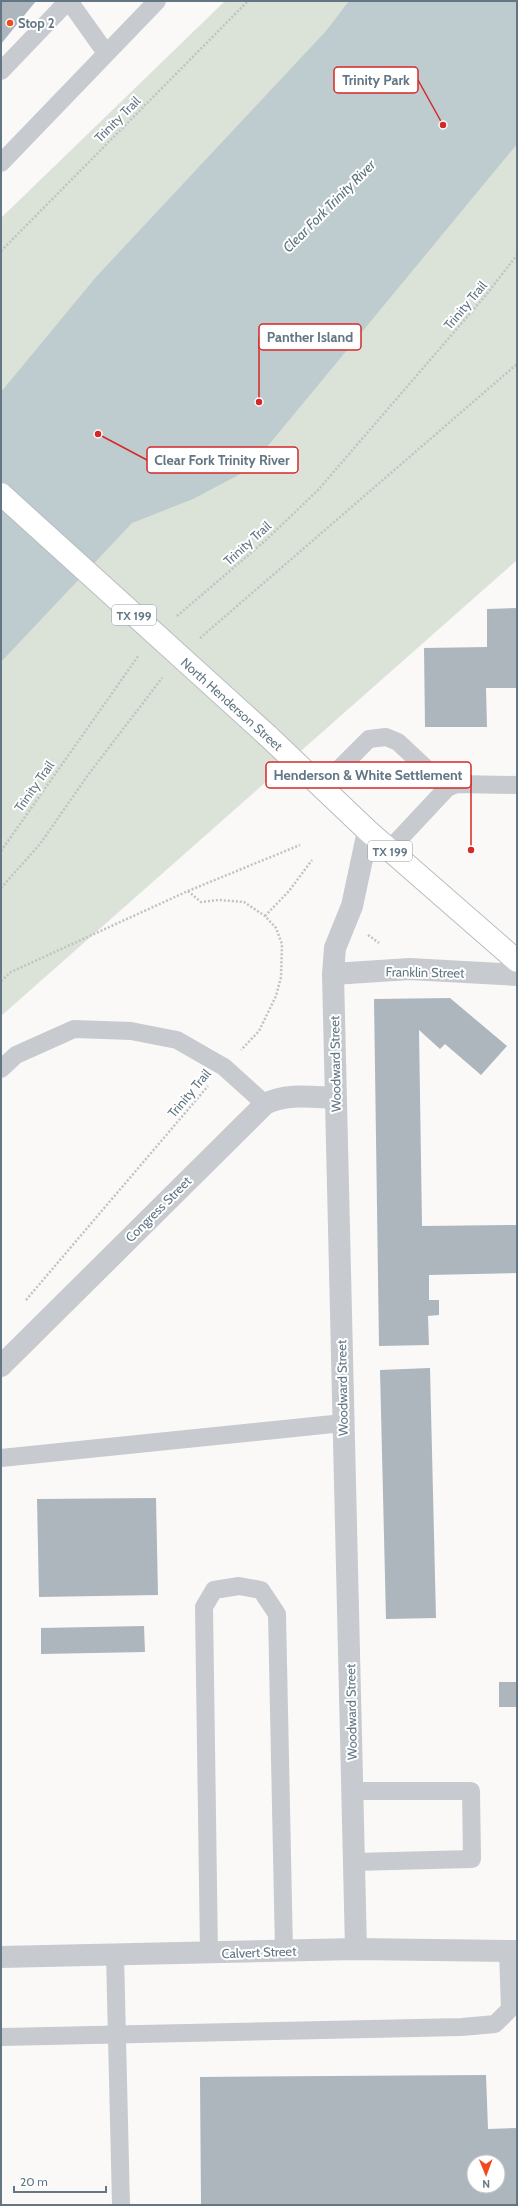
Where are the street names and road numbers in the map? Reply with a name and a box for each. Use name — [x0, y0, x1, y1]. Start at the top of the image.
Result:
street label: Trinity Trail — [91, 93, 143, 145]
street label: Trinity Trail — [440, 277, 490, 333]
street label: Trinity Trail — [220, 518, 274, 568]
road number: TX 199 — [112, 605, 156, 625]
street label: North Henderson Street — [178, 654, 287, 754]
street label: Trinity Trail — [11, 757, 57, 815]
road number: TX 199 — [368, 841, 412, 861]
street label: Franklin Street — [385, 963, 465, 981]
street label: Woodward Street — [326, 1015, 344, 1112]
street label: Trinity Trail — [164, 1065, 214, 1121]
street label: Congress Street — [122, 1172, 195, 1245]
street label: Woodward Street — [333, 1339, 351, 1436]
street label: Woodward Street — [342, 1663, 360, 1760]
street label: Calvert Street — [221, 1943, 297, 1961]

